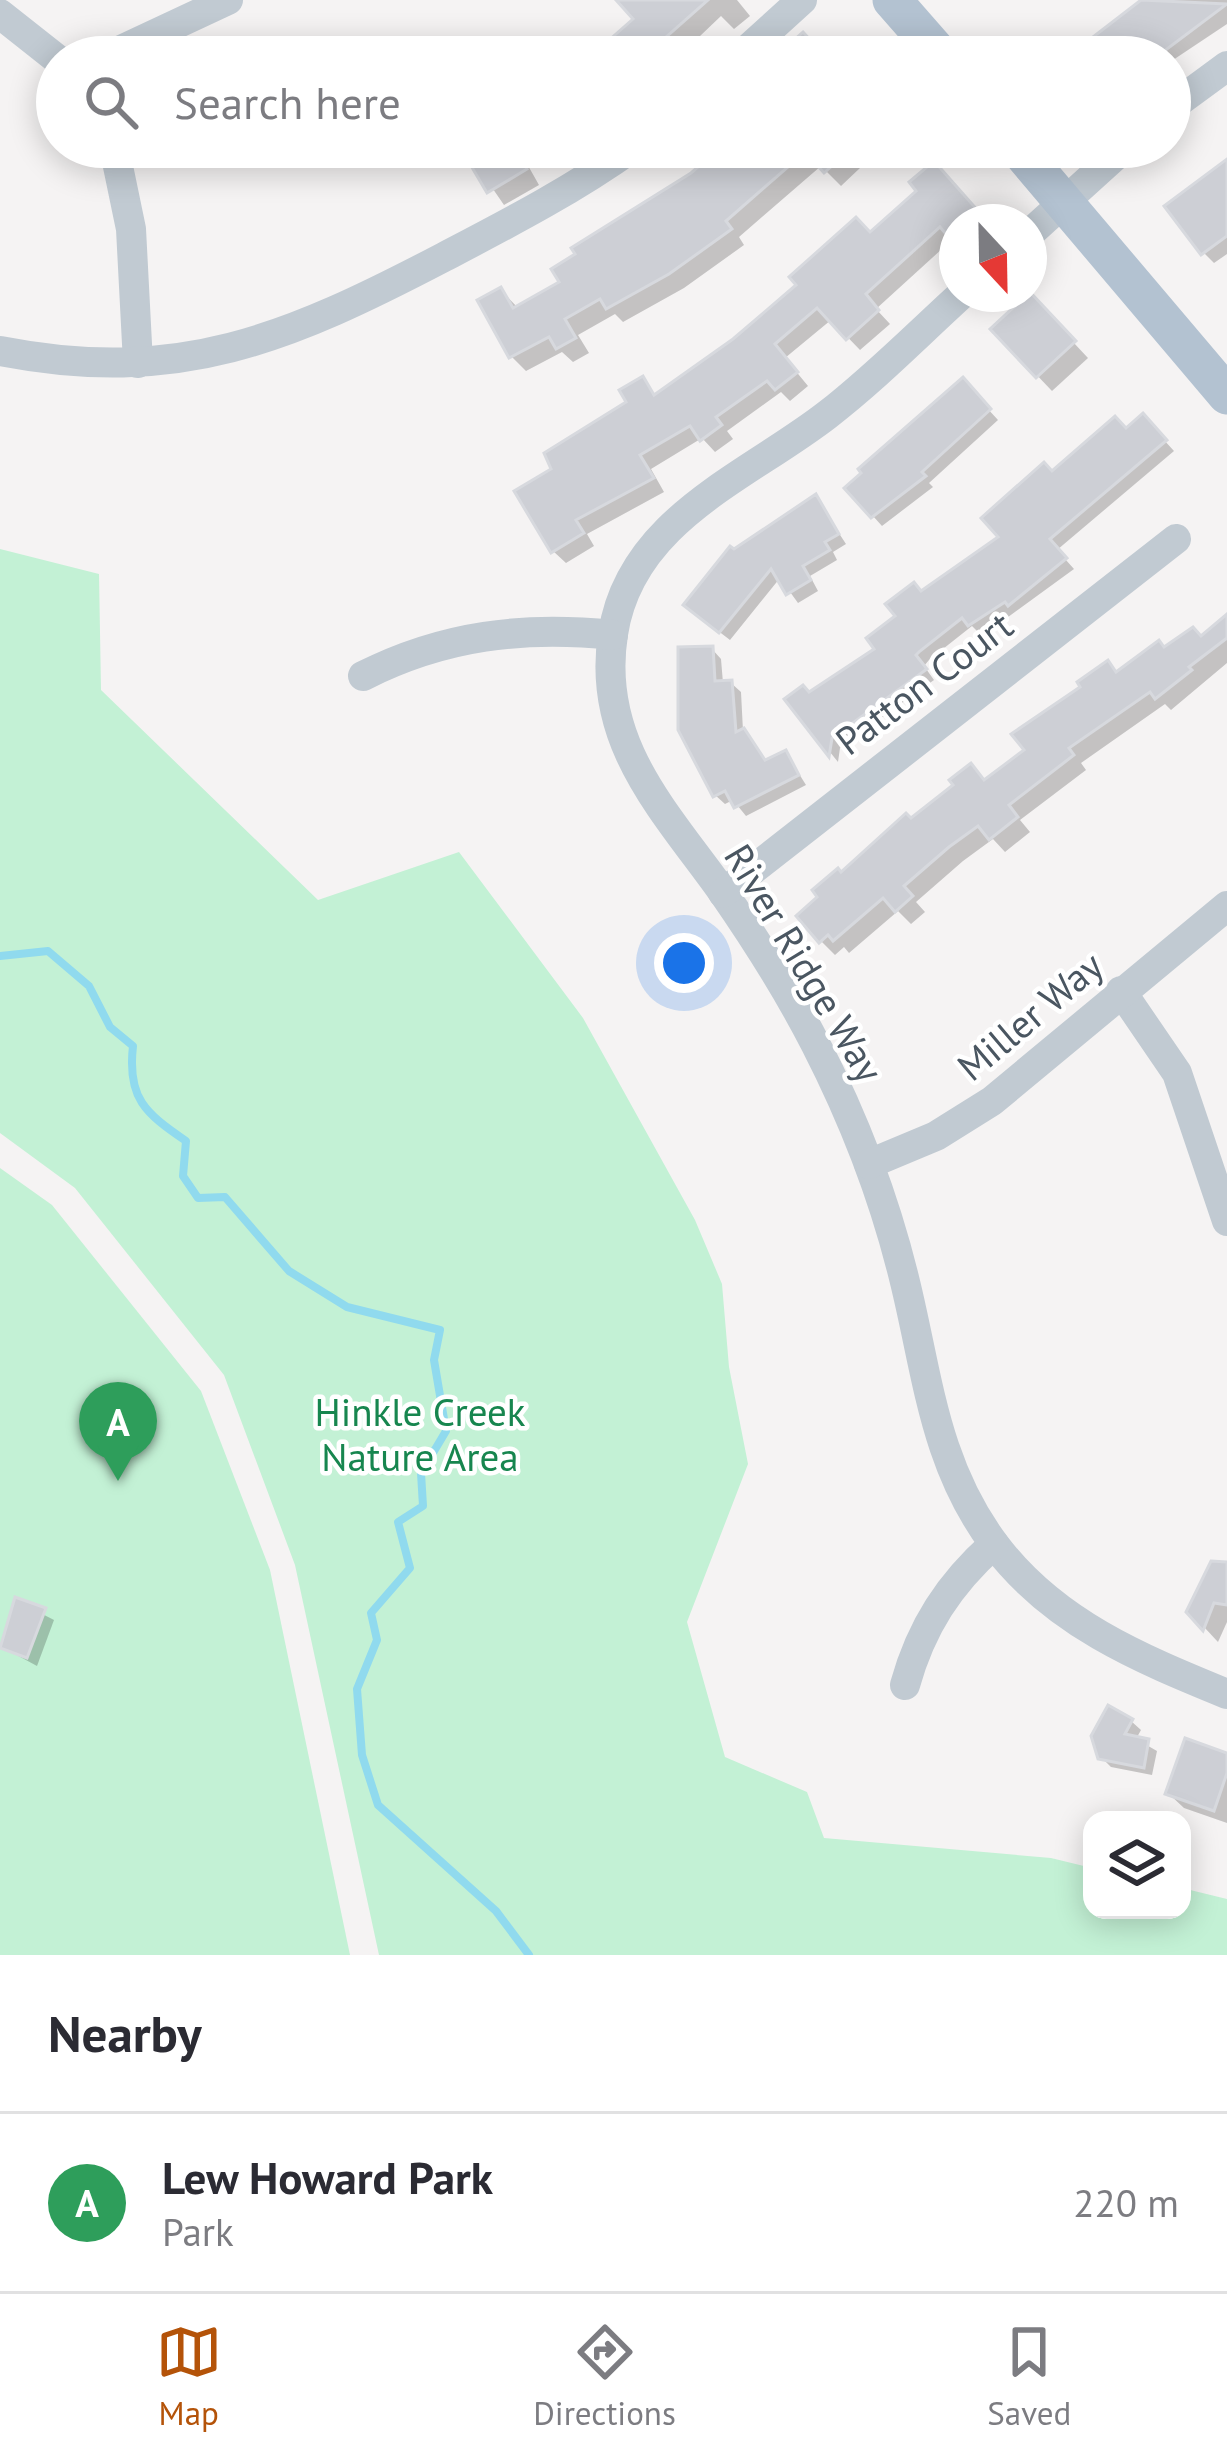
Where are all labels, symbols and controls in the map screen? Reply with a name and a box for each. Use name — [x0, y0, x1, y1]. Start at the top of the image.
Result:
search box — [36, 36, 1191, 168]
icon: search — [78, 69, 144, 135]
text: Search here — [174, 73, 401, 131]
north arrow — [939, 204, 1047, 312]
street label: Patton Court — [825, 599, 1022, 766]
street label: River Ridge Way — [713, 834, 896, 1091]
your location — [654, 933, 714, 993]
street label: Miller Way — [946, 940, 1113, 1091]
pin: A — [79, 1382, 157, 1481]
park label: Hinkle Creek Nature Area — [314, 1386, 526, 1482]
map controls — [1083, 1811, 1191, 1919]
button: layers — [1083, 1811, 1191, 1919]
text: Nearby — [48, 2000, 202, 2066]
text: Lew Howard Park — [162, 2148, 493, 2206]
text: A — [75, 2177, 99, 2228]
text: 220 m — [1073, 2177, 1179, 2228]
text: Park — [162, 2206, 234, 2257]
tab: Map — [156, 2319, 222, 2434]
tab: Directions — [533, 2319, 676, 2434]
tab: Saved — [987, 2319, 1071, 2434]

